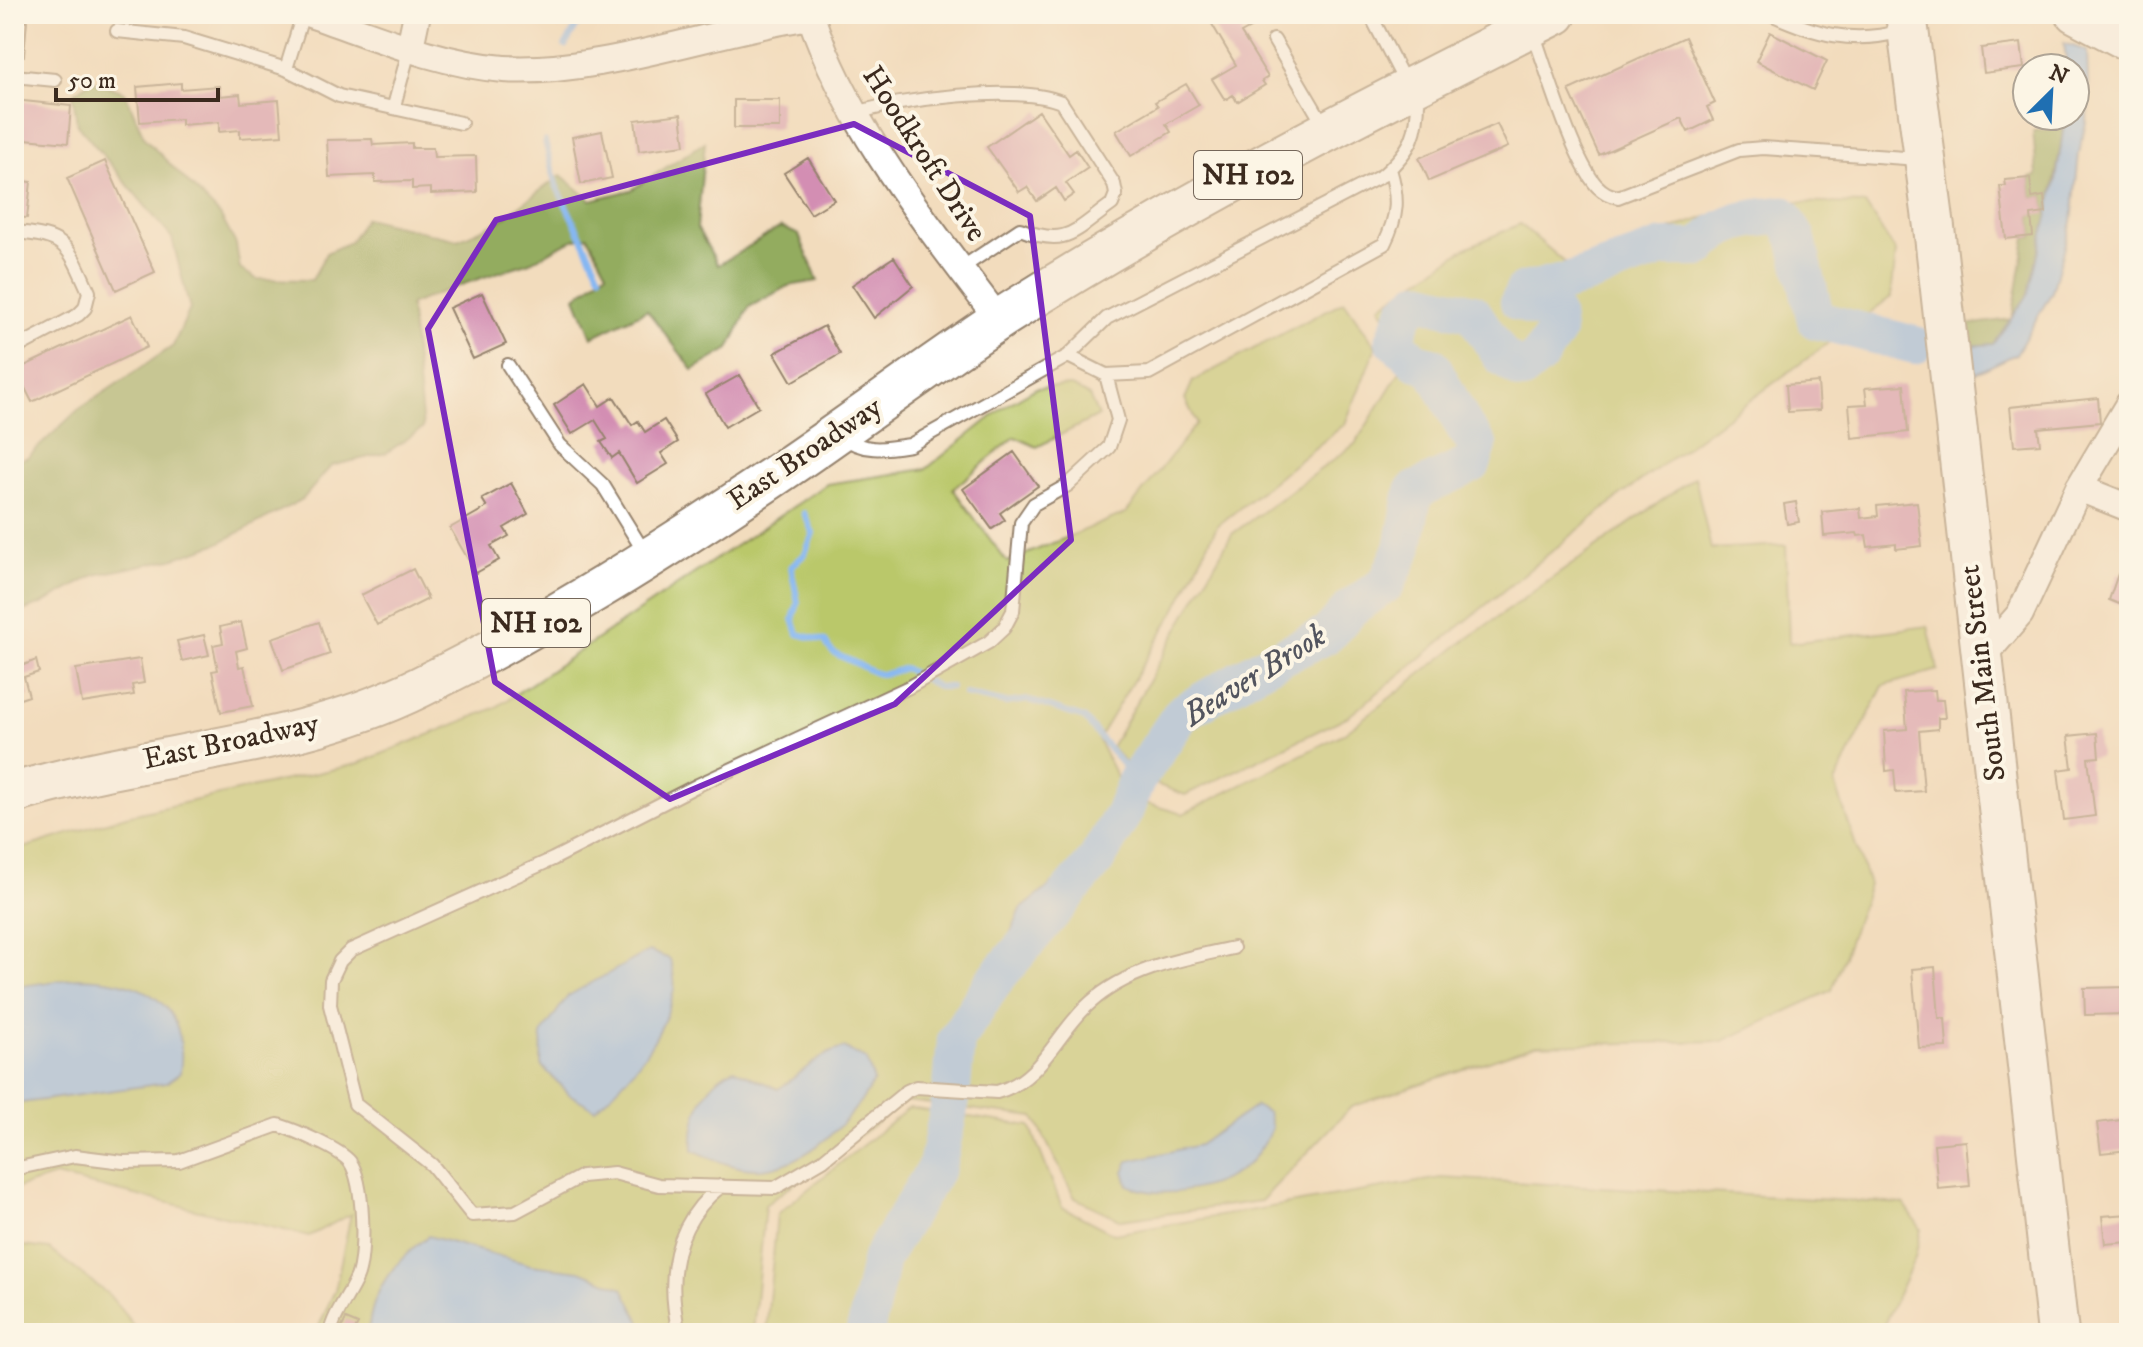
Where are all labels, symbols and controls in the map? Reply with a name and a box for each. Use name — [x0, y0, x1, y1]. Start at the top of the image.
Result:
scale bar — [56, 52, 218, 102]
north arrow — [2011, 52, 2091, 132]
street label: Hoodkroft Drive — [854, 59, 994, 249]
text: N — [2045, 59, 2072, 91]
text: 50 m — [68, 66, 116, 96]
road number: NH 102 — [1194, 151, 1302, 199]
street label: East Broadway — [721, 388, 890, 519]
street label: South Main Street — [1951, 563, 2015, 783]
road number: NH 102 — [482, 599, 590, 647]
water label: Beaver Brook — [1175, 616, 1334, 736]
street label: East Broadway — [140, 705, 323, 779]

